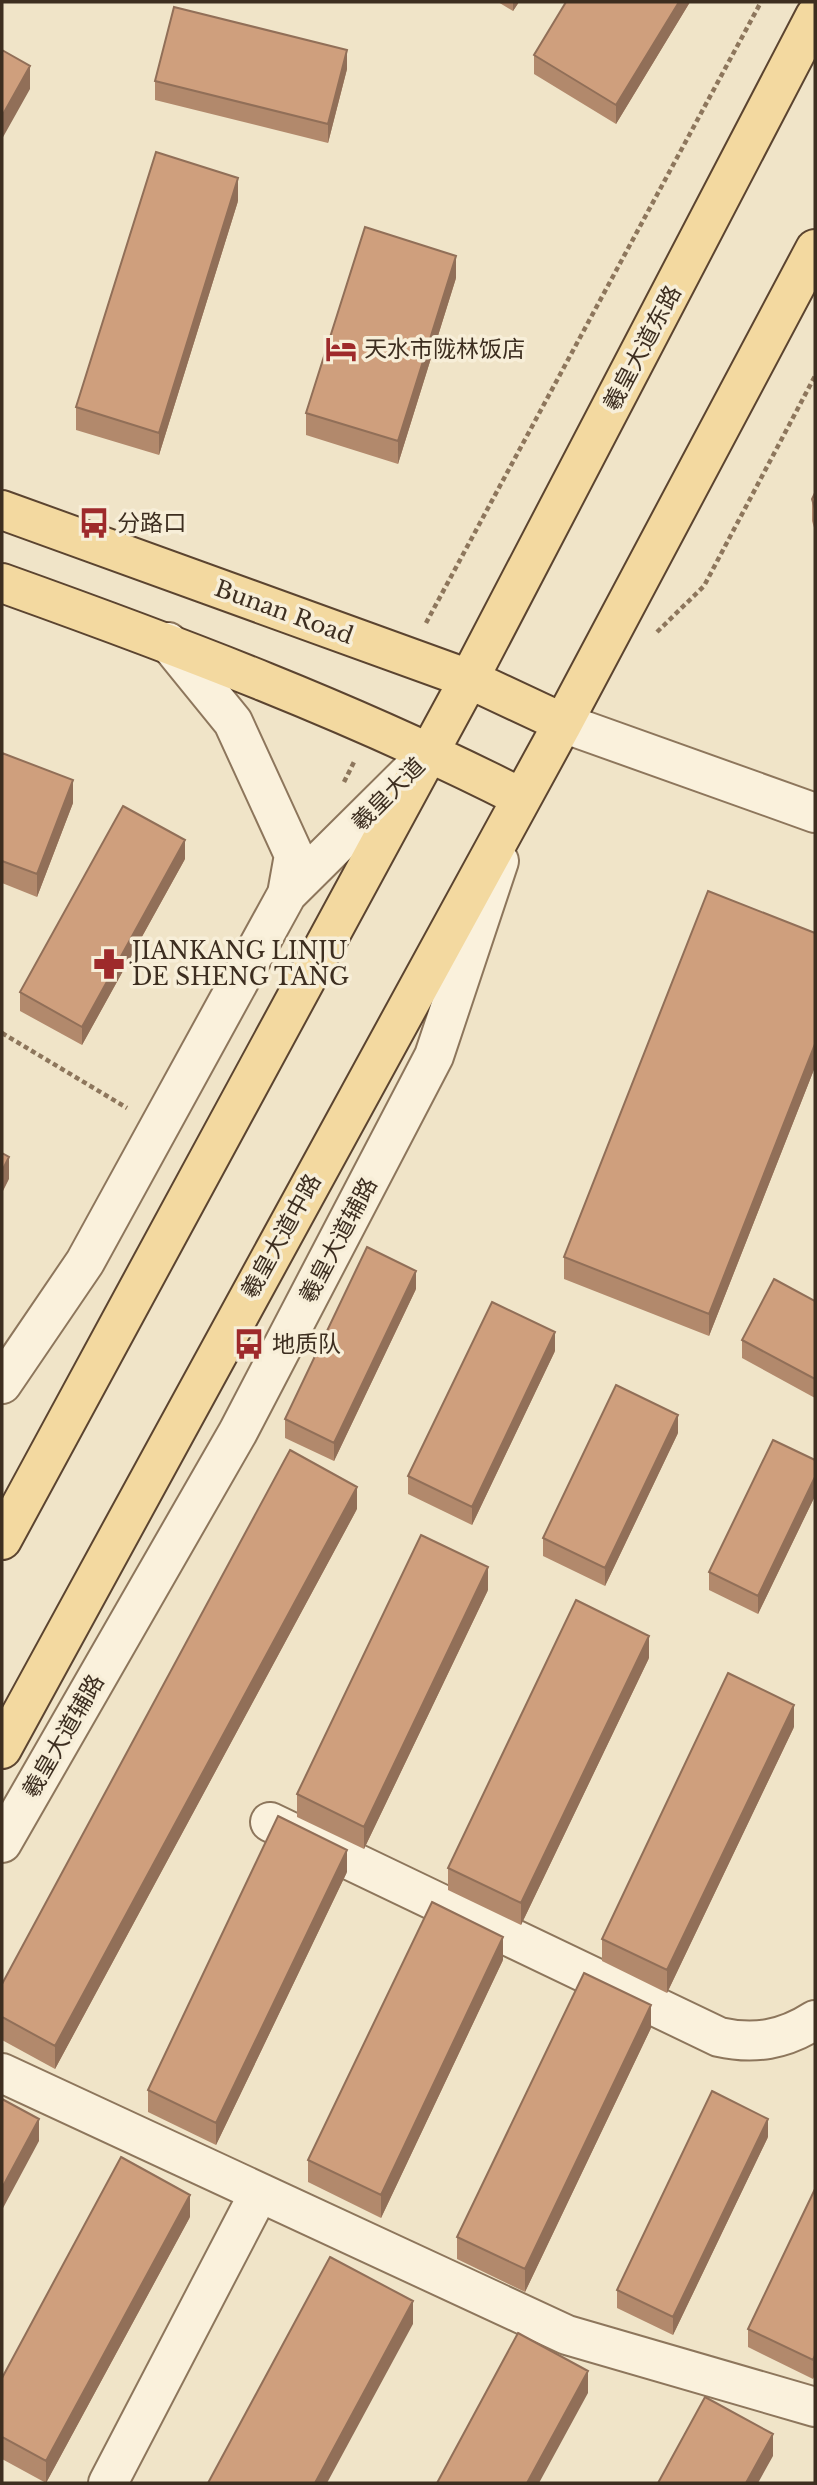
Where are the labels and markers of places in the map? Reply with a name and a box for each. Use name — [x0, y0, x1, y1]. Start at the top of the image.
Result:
hotel icon: 天水市陇林饭店 — [324, 332, 358, 366]
place label: 天水市陇林饭店 — [364, 335, 525, 363]
bus stop icon: 分路口 — [77, 506, 111, 540]
place label: 分路口 — [117, 509, 186, 537]
place label: JIANKANG LINJU DE SHENG TANG — [129, 937, 349, 991]
pharmacy icon: JIANKANG LINJU DE SHENG TANG — [92, 947, 126, 981]
bus stop icon: 地质队 — [232, 1327, 266, 1361]
place label: 地质队 — [272, 1330, 341, 1358]

